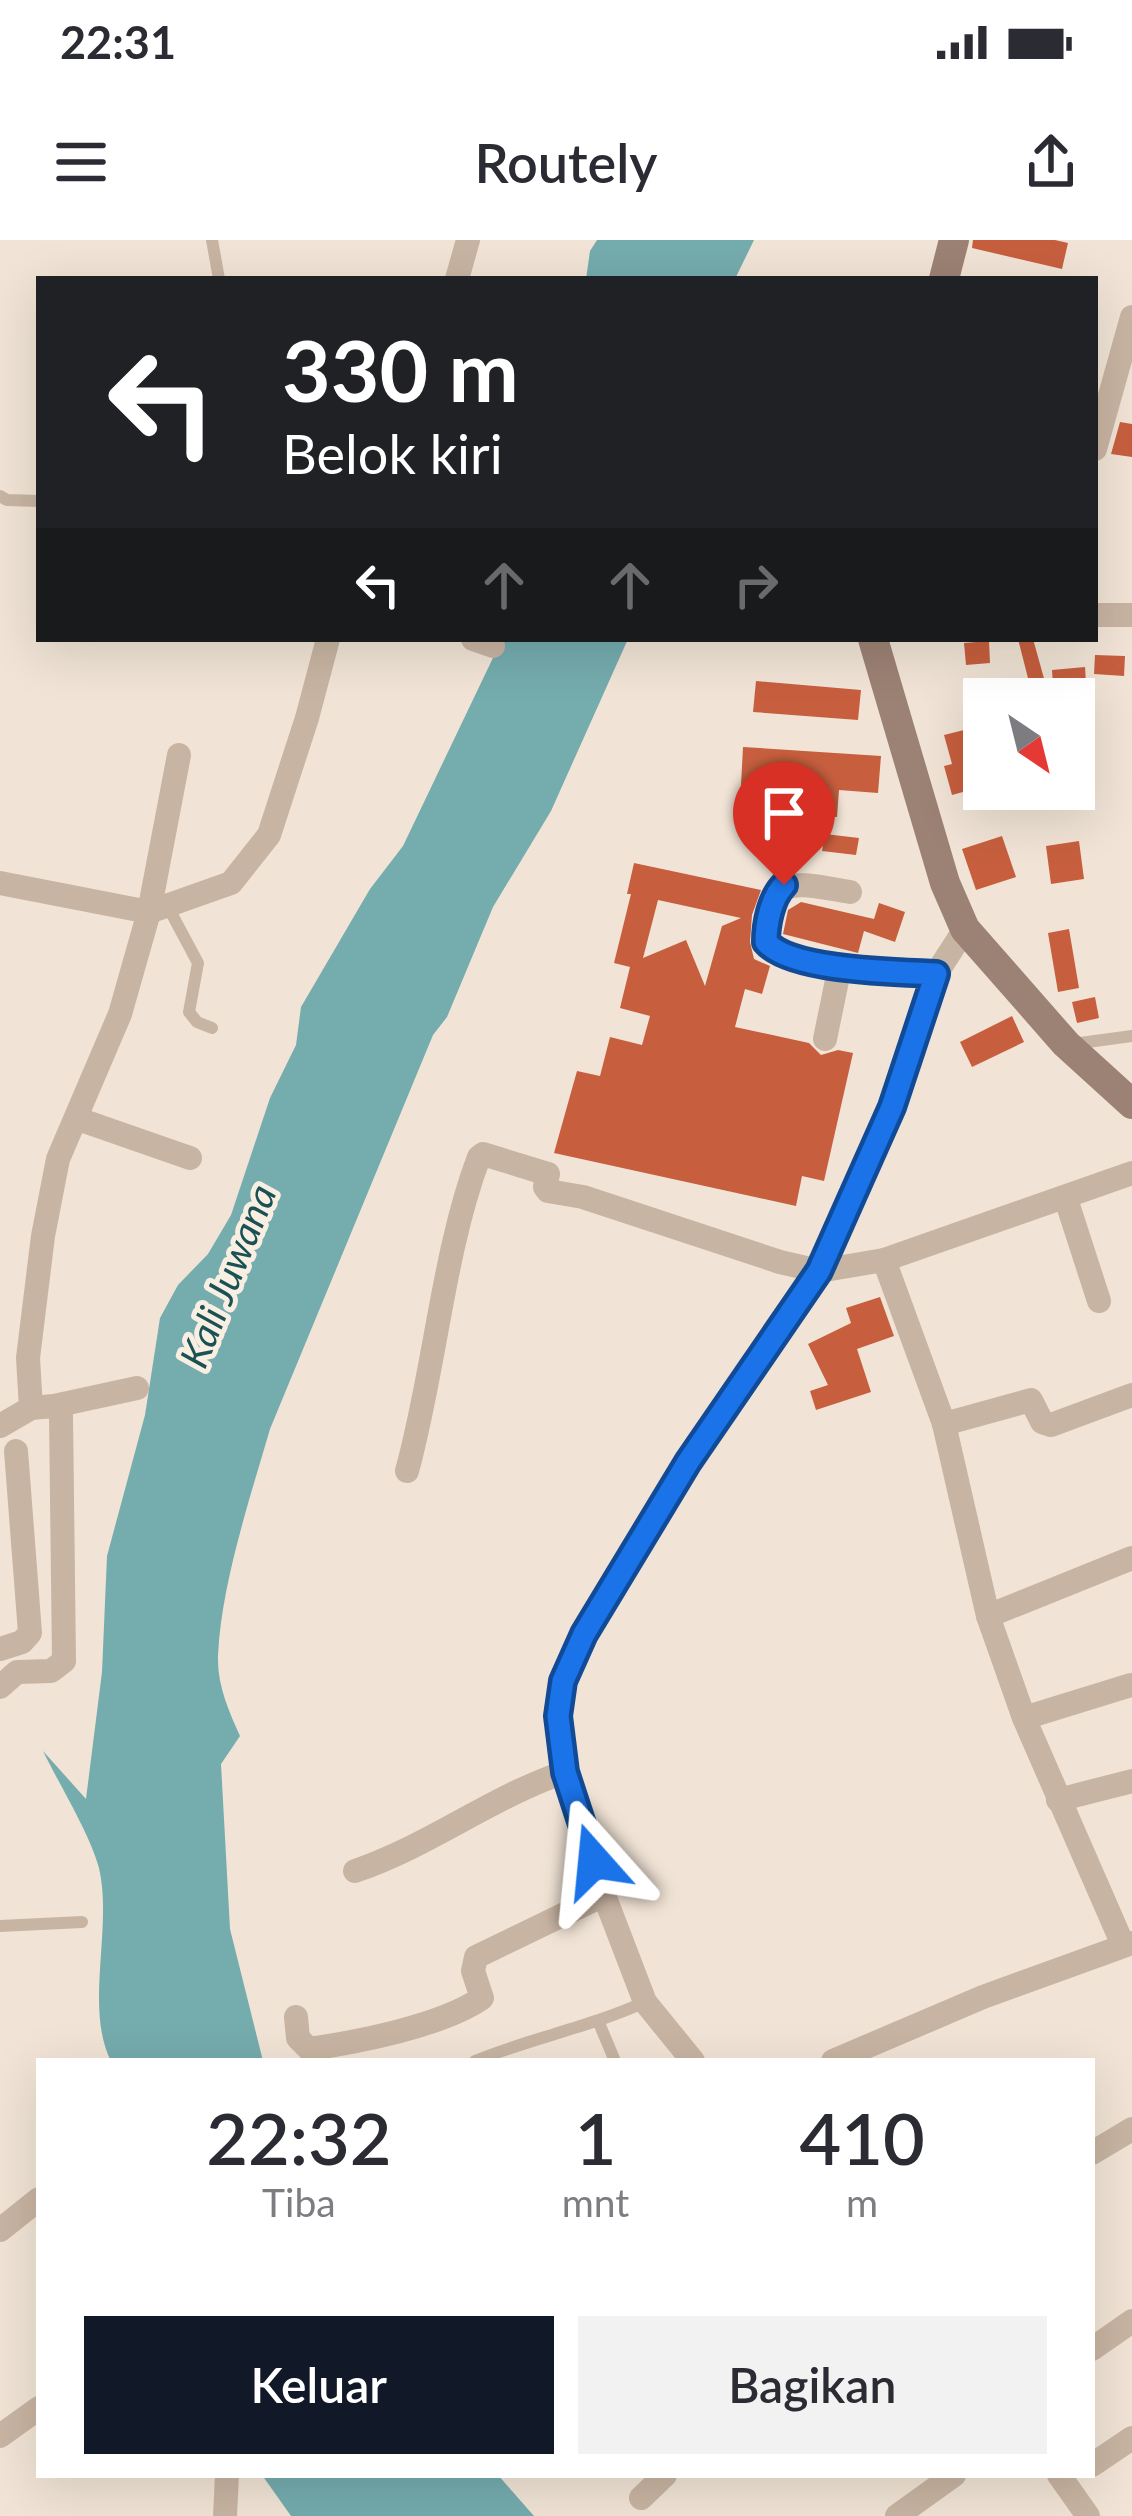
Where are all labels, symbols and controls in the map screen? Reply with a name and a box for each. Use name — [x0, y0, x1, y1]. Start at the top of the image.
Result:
text: 22:31 — [60, 15, 176, 69]
icon: menu — [48, 129, 114, 195]
icon: share — [1018, 129, 1084, 195]
text: Routely — [474, 130, 658, 195]
text: 330 m — [282, 319, 519, 420]
icon: left — [84, 324, 240, 480]
text: Belok kiri — [282, 421, 503, 486]
icon: left — [345, 552, 411, 618]
icon: ahead — [471, 552, 537, 618]
icon: ahead — [597, 552, 663, 618]
icon: right — [723, 552, 789, 618]
north arrow — [963, 678, 1095, 810]
map controls — [963, 678, 1095, 810]
pin — [733, 762, 835, 885]
icon: arrive — [751, 780, 817, 846]
water label: Kali Juwana — [170, 1177, 285, 1374]
position arrow — [531, 1798, 657, 1924]
text: 22:32 — [206, 2094, 392, 2180]
text: 1 — [575, 2094, 616, 2180]
text: 410 — [800, 2094, 925, 2180]
text: Tiba — [262, 2179, 336, 2225]
text: mnt — [562, 2179, 629, 2225]
text: m — [846, 2179, 878, 2225]
button: Keluar — [84, 2316, 554, 2454]
button: Bagikan — [578, 2316, 1047, 2454]

